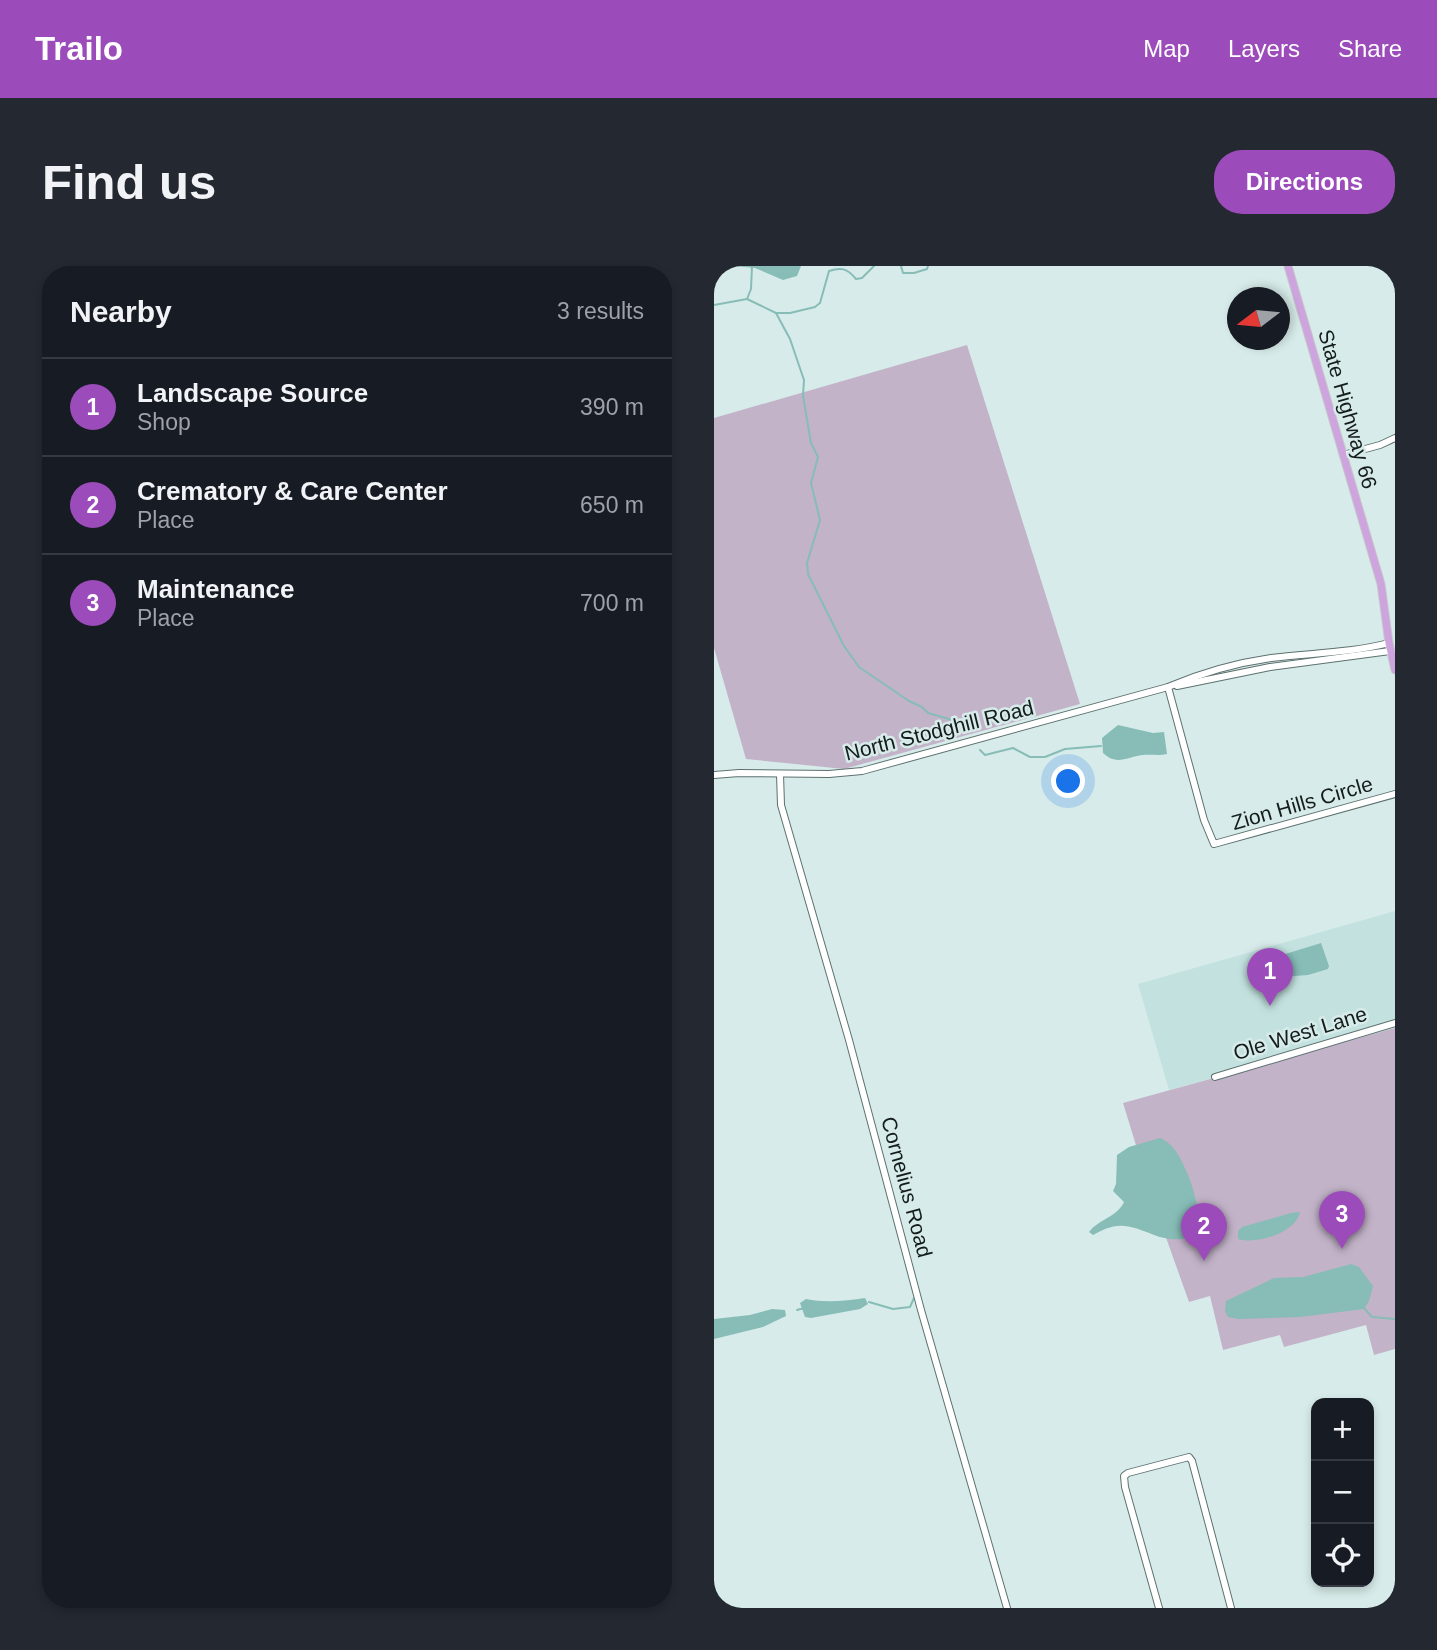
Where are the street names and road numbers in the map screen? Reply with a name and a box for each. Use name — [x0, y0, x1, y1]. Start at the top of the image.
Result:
street label: State Highway 66 — [1314, 327, 1382, 491]
street label: North Stodghill Road — [842, 695, 1036, 765]
street label: Zion Hills Circle — [1229, 772, 1375, 834]
street label: Ole West Lane — [1230, 1002, 1370, 1064]
street label: Cornelius Road — [877, 1114, 937, 1260]

